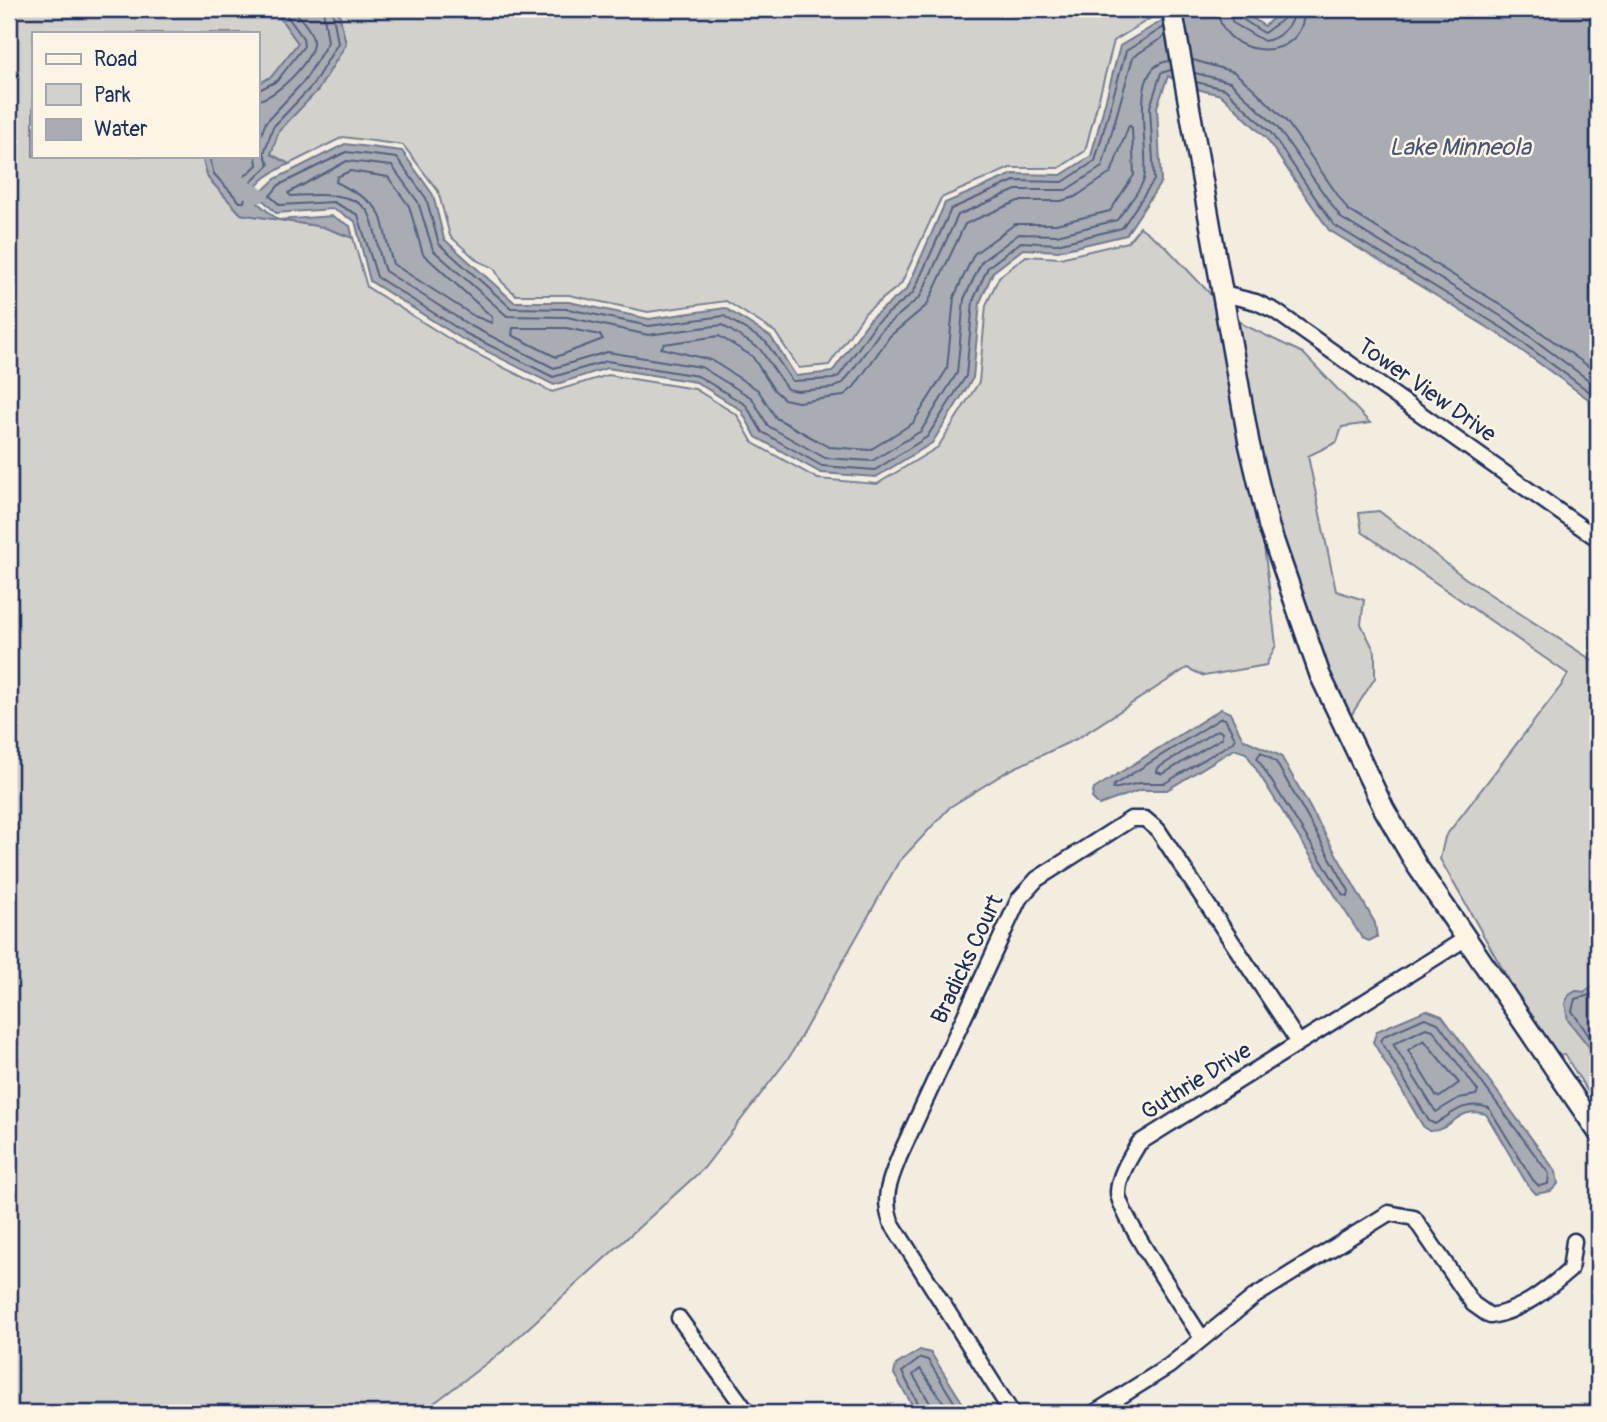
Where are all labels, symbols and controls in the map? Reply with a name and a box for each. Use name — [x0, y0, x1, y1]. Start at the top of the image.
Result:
legend — [32, 32, 259, 158]
text: Road — [94, 46, 138, 73]
text: Park — [94, 82, 131, 109]
text: Water — [94, 116, 148, 143]
water label: Lake Minneola — [1389, 133, 1533, 162]
street label: Tower View Drive — [1352, 331, 1503, 449]
street label: Bradicks Court — [924, 889, 1010, 1028]
street label: Guthrie Drive — [1135, 1035, 1257, 1126]

